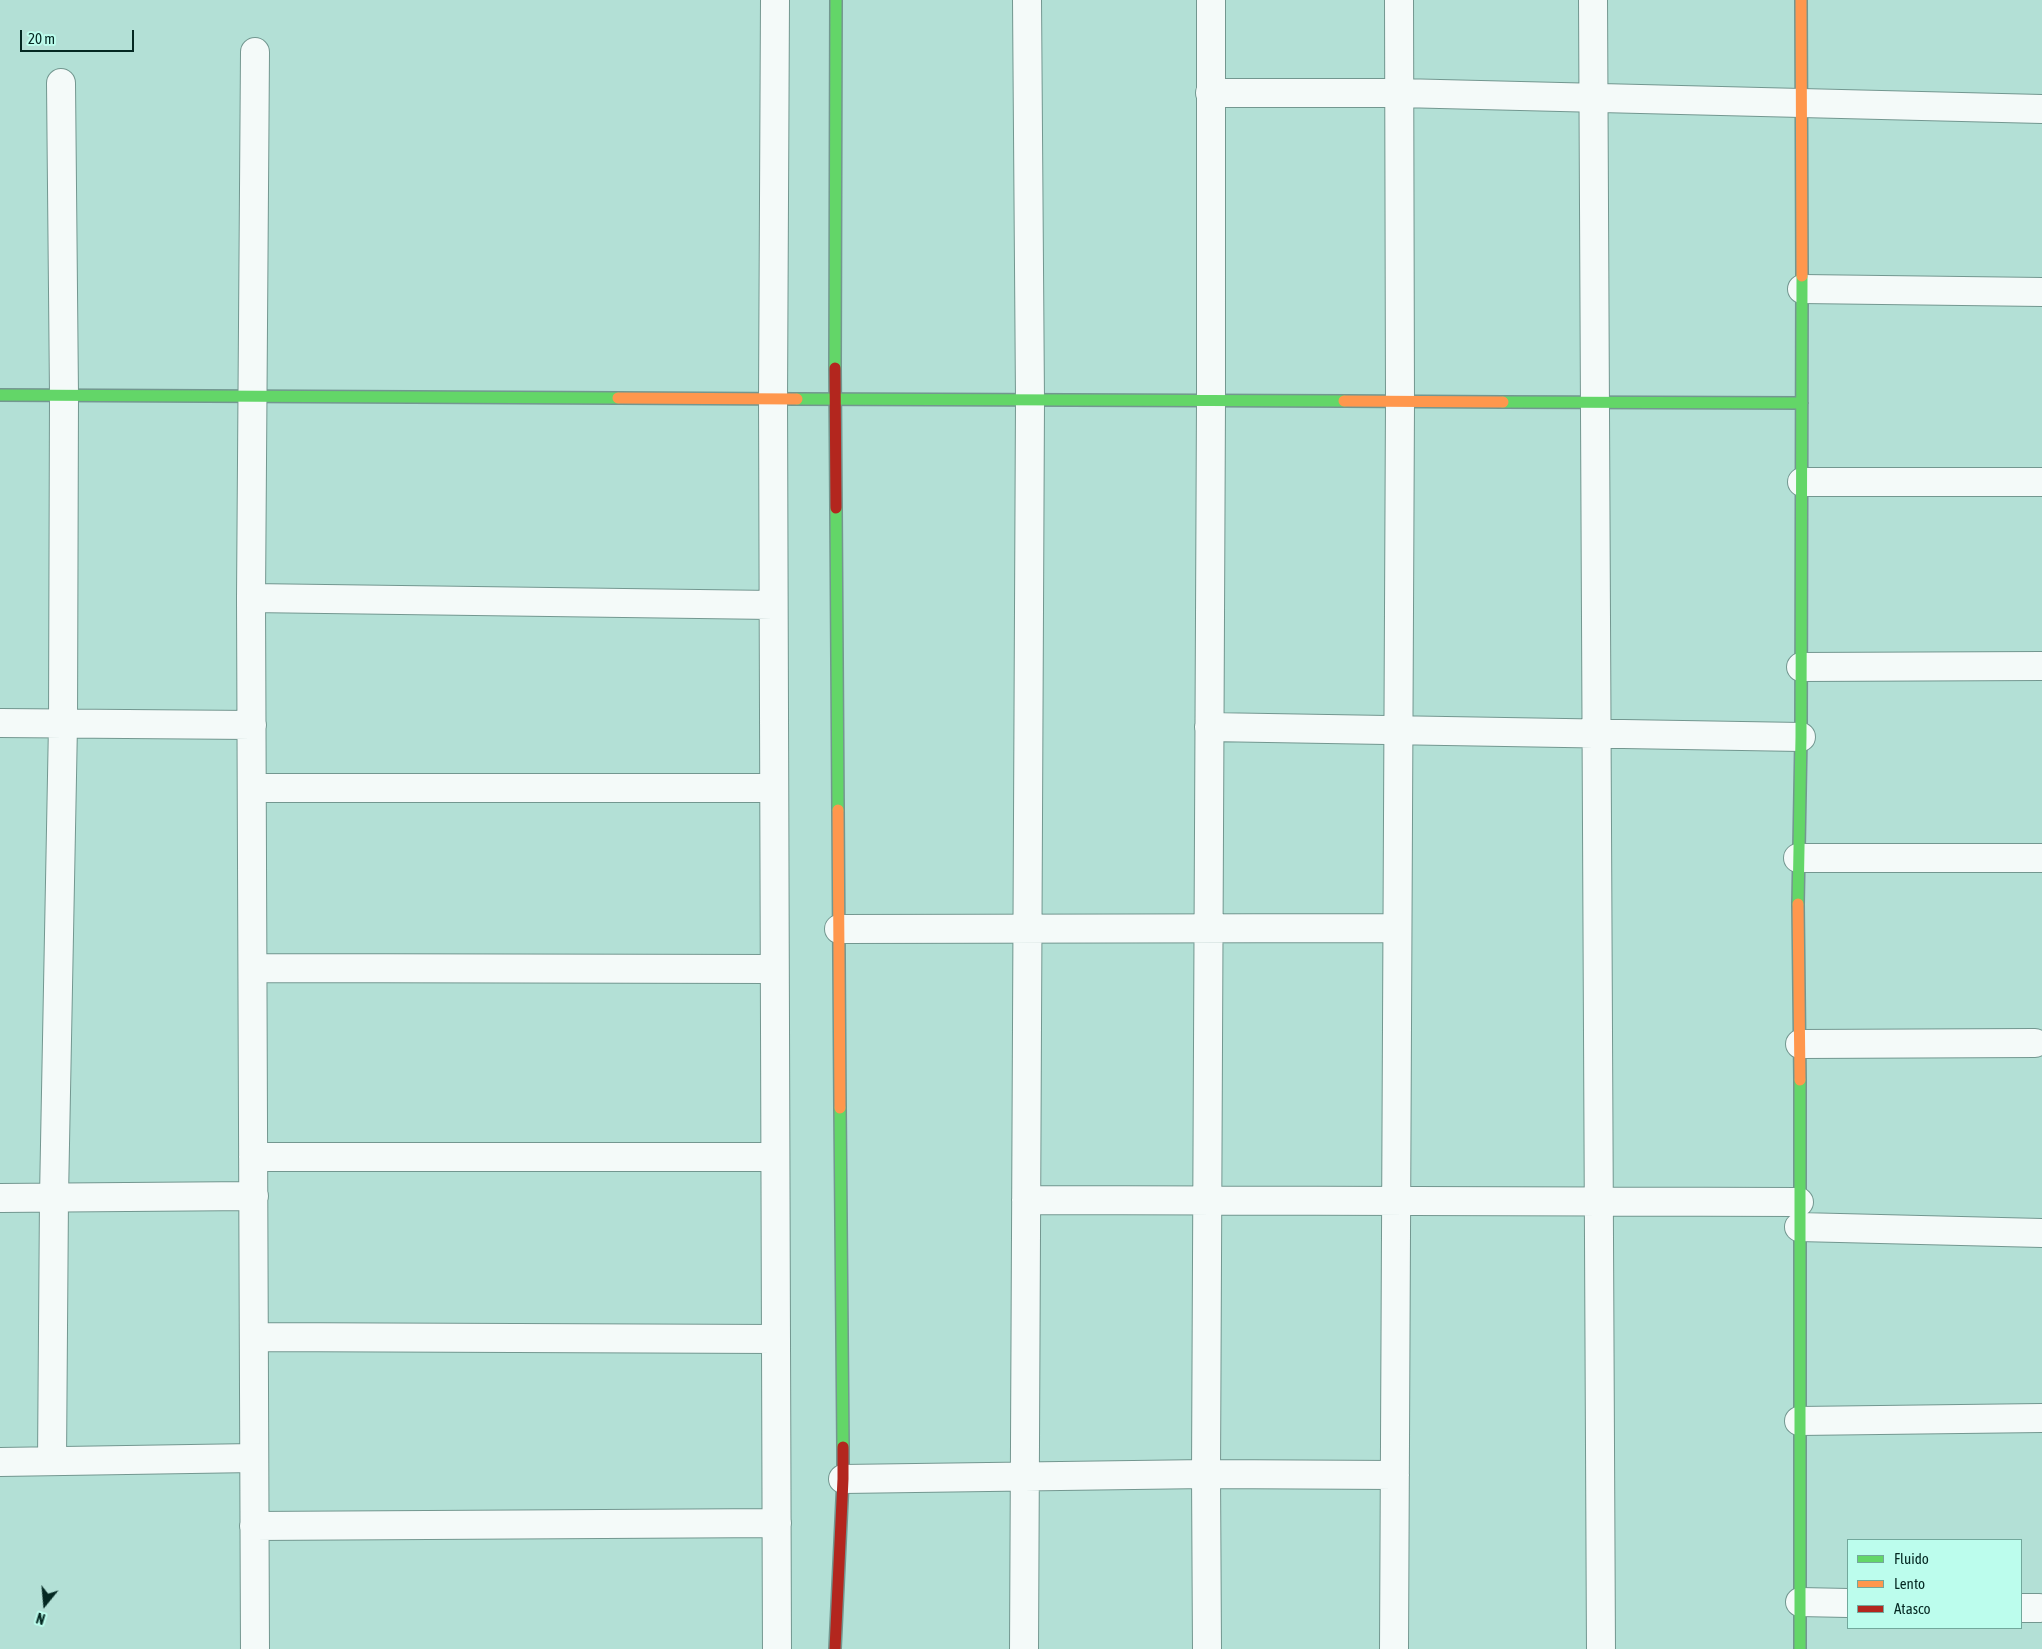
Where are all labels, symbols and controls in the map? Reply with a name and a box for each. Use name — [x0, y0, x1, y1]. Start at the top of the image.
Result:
scale bar — [22, 20, 136, 52]
text: 20 m — [28, 30, 55, 47]
legend — [1847, 1539, 2022, 1629]
text: Fluido — [1894, 1550, 1929, 1567]
text: Lento — [1894, 1575, 1925, 1592]
north arrow — [20, 1579, 70, 1629]
text: Atasco — [1894, 1600, 1931, 1617]
text: N — [34, 1609, 47, 1627]

